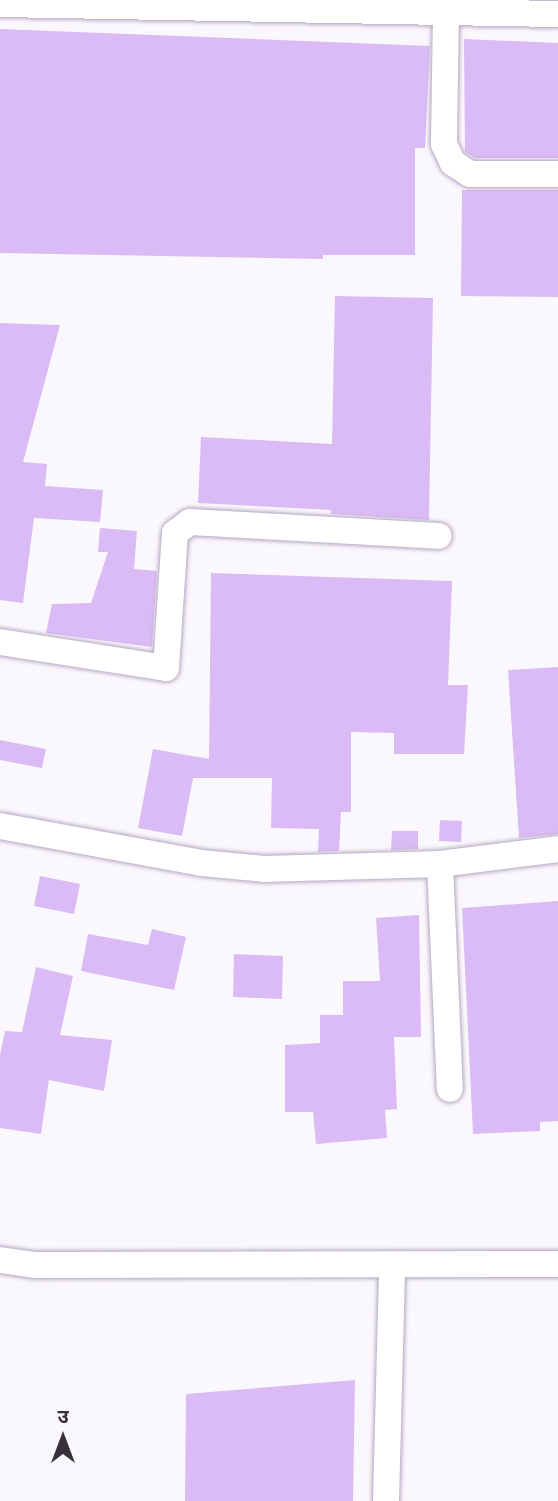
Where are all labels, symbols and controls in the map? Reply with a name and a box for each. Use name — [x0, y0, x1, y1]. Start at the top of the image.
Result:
north arrow — [28, 1403, 98, 1473]
text: उ — [57, 1406, 69, 1428]

